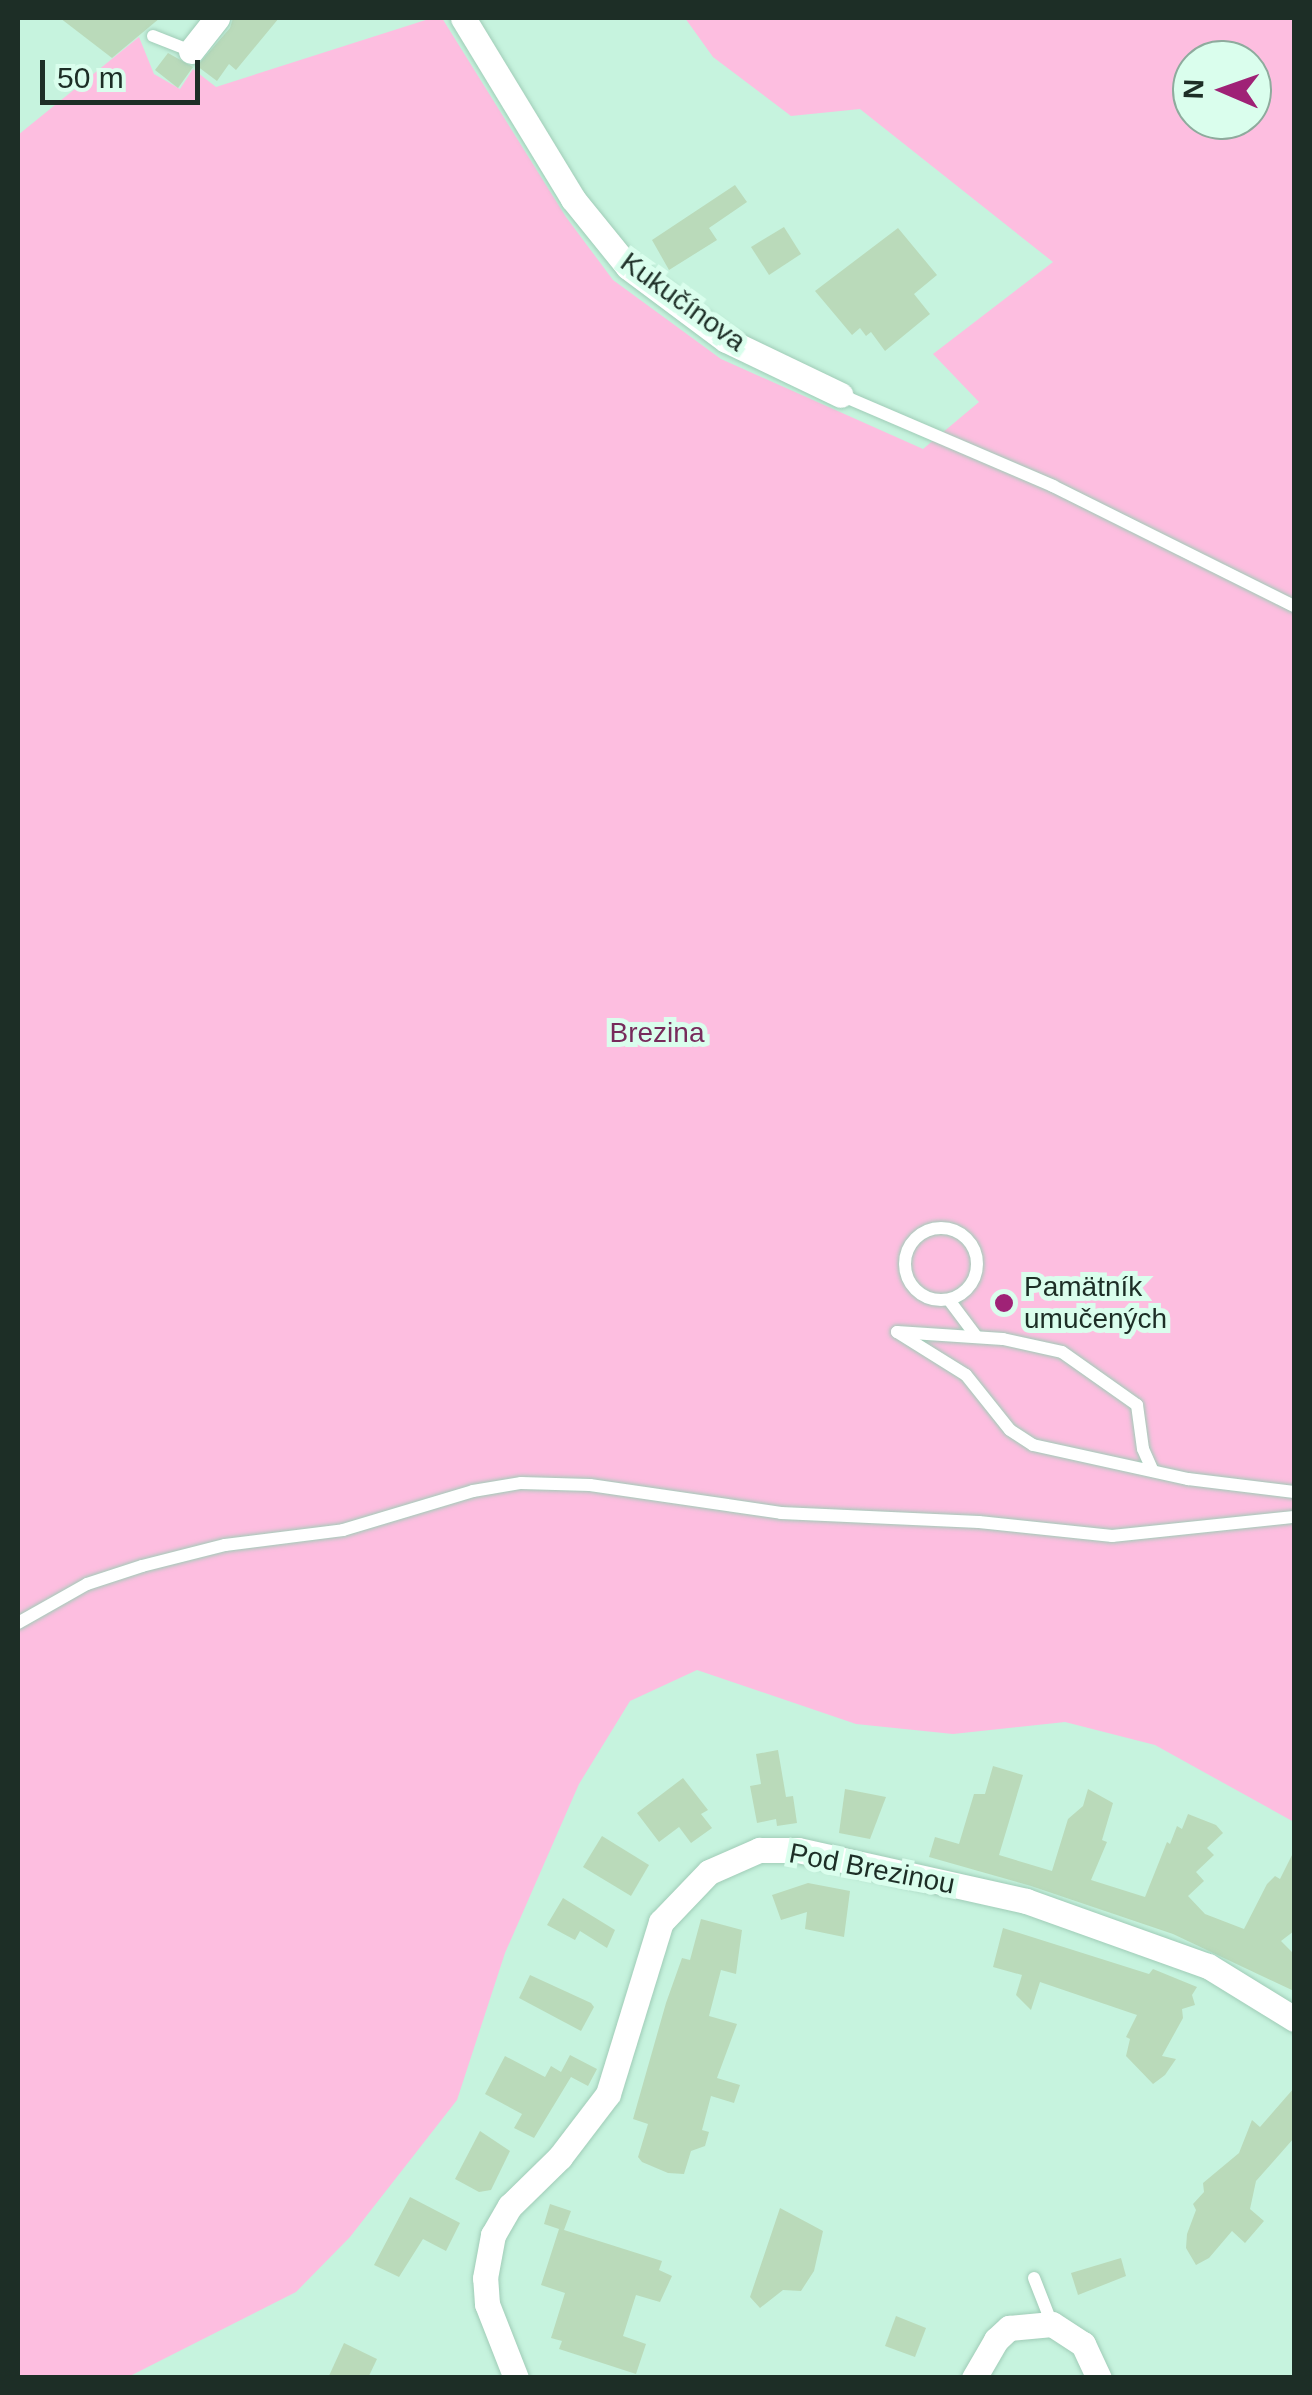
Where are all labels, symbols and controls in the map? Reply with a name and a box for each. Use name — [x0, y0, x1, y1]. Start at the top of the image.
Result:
scale bar — [45, 40, 205, 102]
north arrow — [1172, 40, 1272, 140]
text: 50 m — [57, 61, 124, 94]
text: N — [1178, 78, 1209, 100]
street label: Kukučínova — [614, 245, 752, 359]
park label: Brezina — [610, 1016, 704, 1050]
place label: Pamätník umučených — [1024, 1270, 1167, 1336]
marker: Pamätník umučených — [993, 1292, 1015, 1314]
street label: Pod Brezinou — [786, 1836, 958, 1902]

